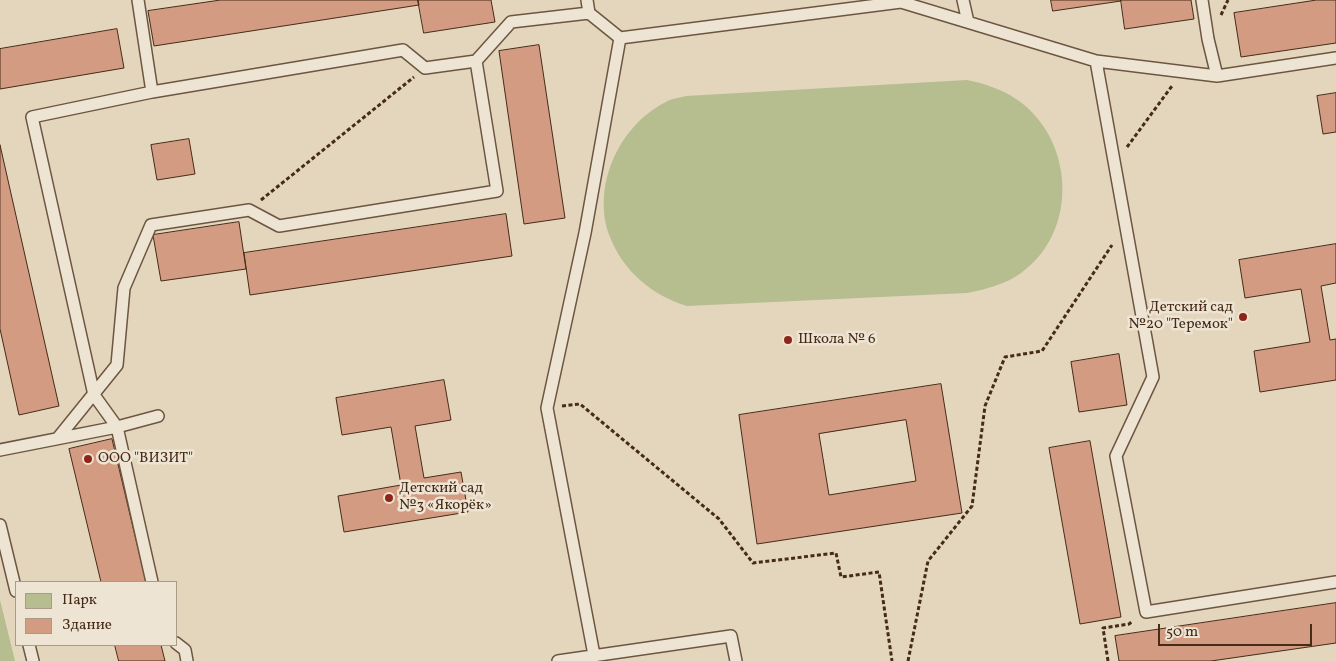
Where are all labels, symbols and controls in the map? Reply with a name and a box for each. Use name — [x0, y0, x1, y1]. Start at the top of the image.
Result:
place label: Детский сад №20 "Теремок" — [1128, 299, 1233, 334]
marker: Детский сад №20 "Теремок" — [1237, 311, 1249, 323]
place label: Школа № 6 — [798, 331, 876, 349]
marker: Школа № 6 — [782, 334, 794, 346]
place label: ООО "ВИЗИТ" — [98, 450, 193, 468]
marker: ООО "ВИЗИТ" — [82, 453, 94, 465]
place label: Детский сад №3 «Якорёк» — [399, 480, 492, 515]
marker: Детский сад №3 «Якорёк» — [383, 492, 395, 504]
legend — [15, 581, 178, 646]
text: Парк — [62, 590, 97, 611]
scale bar — [1161, 614, 1315, 646]
text: Здание — [62, 615, 112, 636]
text: 50 m — [1166, 622, 1198, 643]

